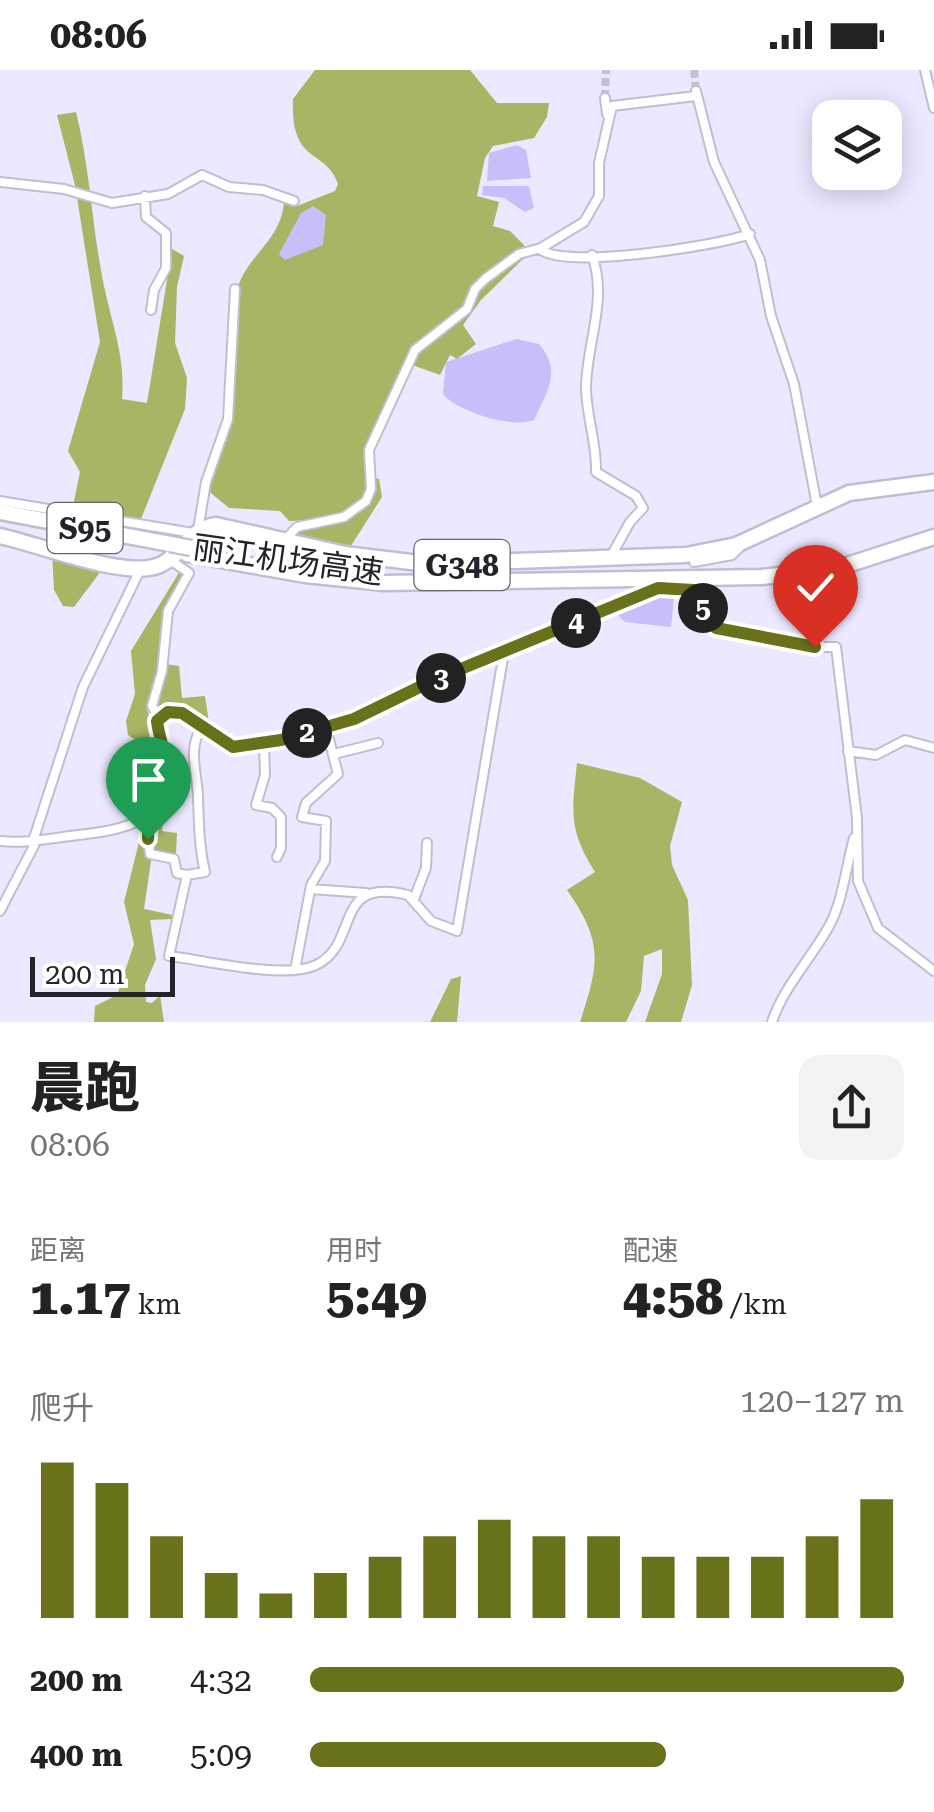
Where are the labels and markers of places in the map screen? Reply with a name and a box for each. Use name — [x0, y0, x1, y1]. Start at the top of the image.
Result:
pin — [773, 545, 858, 648]
pin: 5 — [678, 583, 728, 633]
pin: 4 — [551, 598, 601, 648]
pin: 3 — [416, 653, 466, 703]
pin: 2 — [282, 708, 332, 758]
pin — [106, 737, 191, 840]

